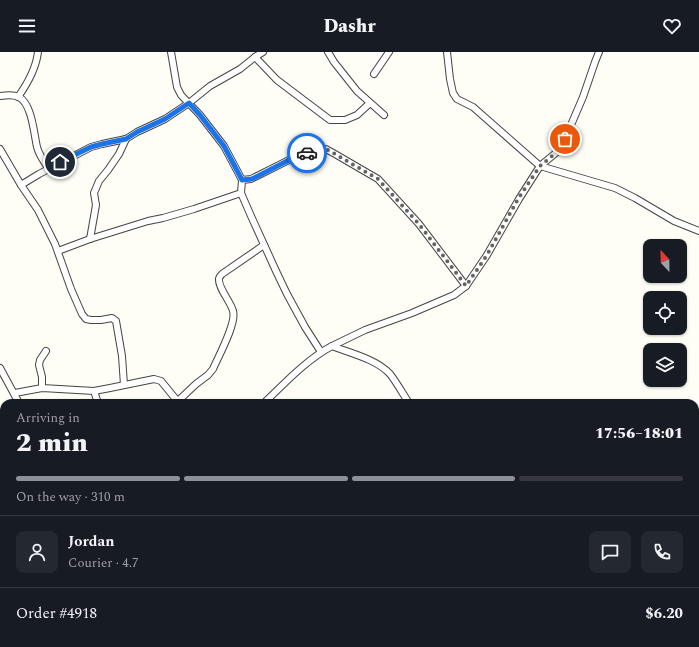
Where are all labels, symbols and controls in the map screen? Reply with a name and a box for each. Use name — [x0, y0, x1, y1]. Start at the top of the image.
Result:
text: Dashr — [324, 13, 375, 40]
icon: menu — [16, 15, 38, 37]
icon: heart — [661, 15, 683, 37]
pin — [548, 122, 582, 156]
icon: bag — [554, 128, 576, 150]
courier — [287, 133, 327, 173]
icon: car — [296, 142, 318, 164]
pin — [43, 145, 77, 179]
icon: home — [49, 151, 71, 173]
north arrow — [643, 239, 687, 283]
map controls — [643, 239, 687, 387]
button: locate — [643, 291, 687, 335]
button: layers — [643, 343, 687, 387]
text: Arriving in — [16, 408, 80, 428]
text: 17:56–18:01 — [595, 422, 683, 445]
text: 2 min — [16, 423, 88, 463]
text: On the way · 310 m — [16, 487, 125, 507]
text: Jordan — [68, 530, 115, 553]
button: person — [16, 531, 58, 573]
button: chat — [589, 531, 631, 573]
button: phone — [641, 531, 683, 573]
text: Courier · 4.7 — [68, 553, 138, 573]
text: Order #4918 — [16, 602, 97, 625]
text: $6.20 — [645, 602, 683, 625]

